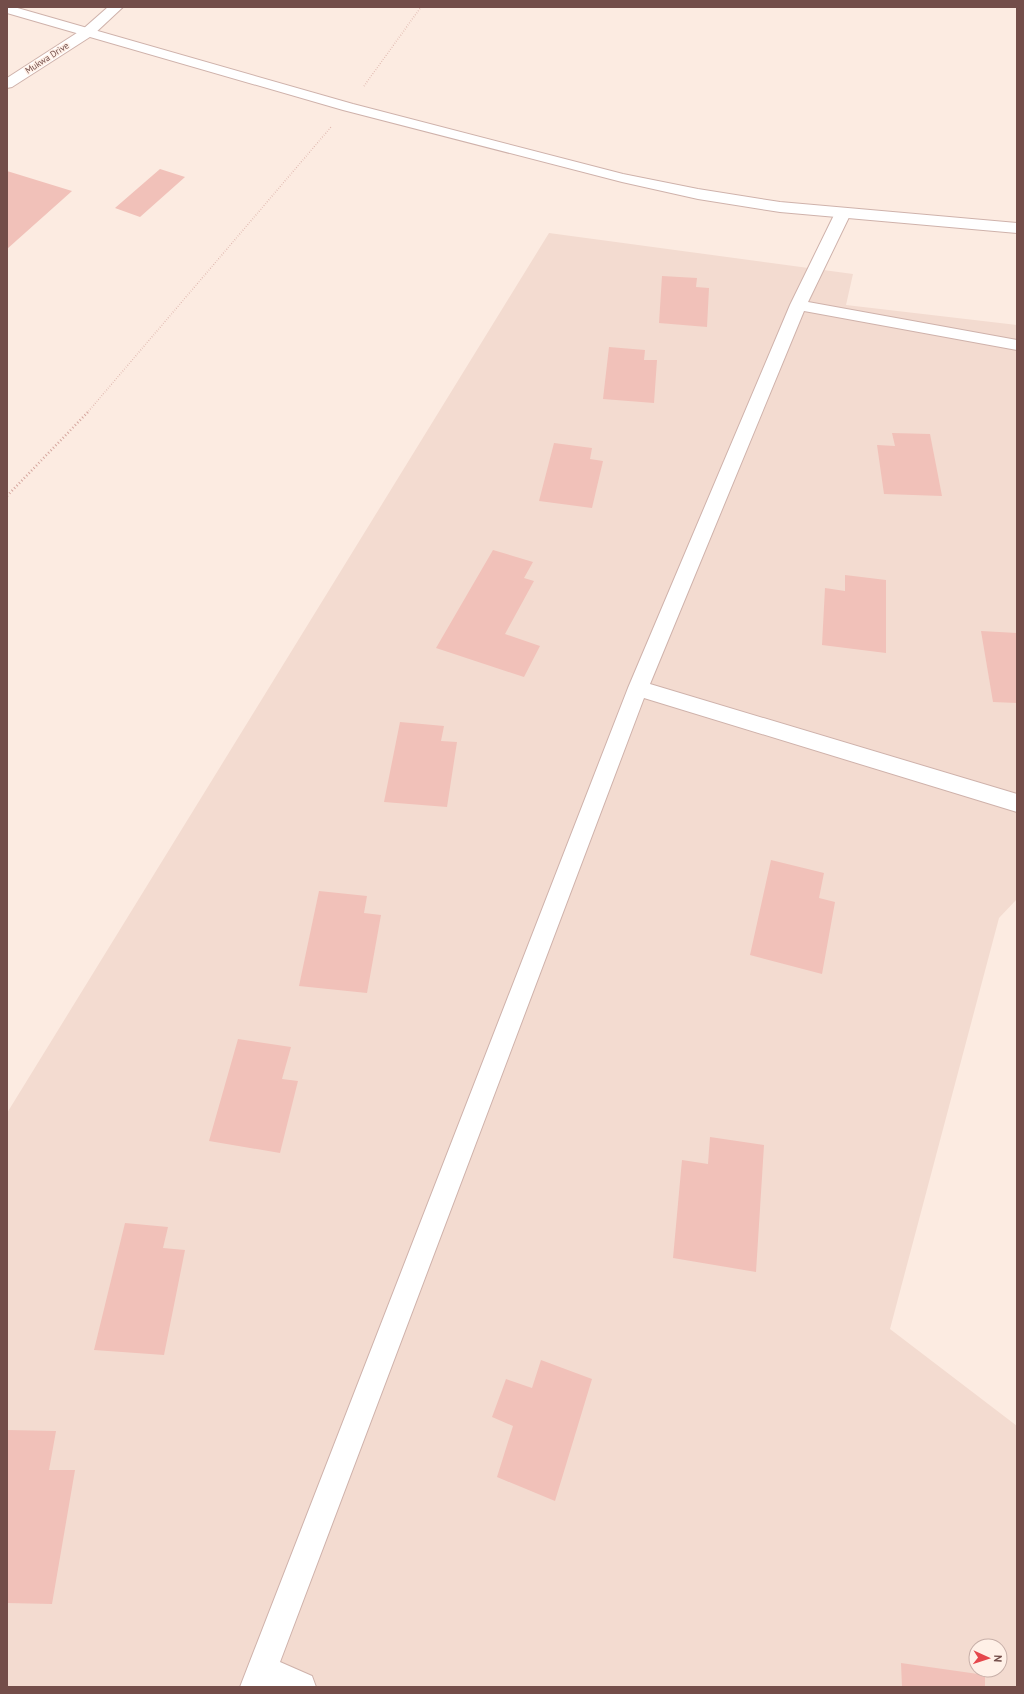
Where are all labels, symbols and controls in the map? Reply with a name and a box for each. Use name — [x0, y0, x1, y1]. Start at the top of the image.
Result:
street label: Mukwa Drive — [23, 39, 71, 76]
north arrow — [968, 1638, 1008, 1678]
text: N — [991, 1655, 1005, 1663]

